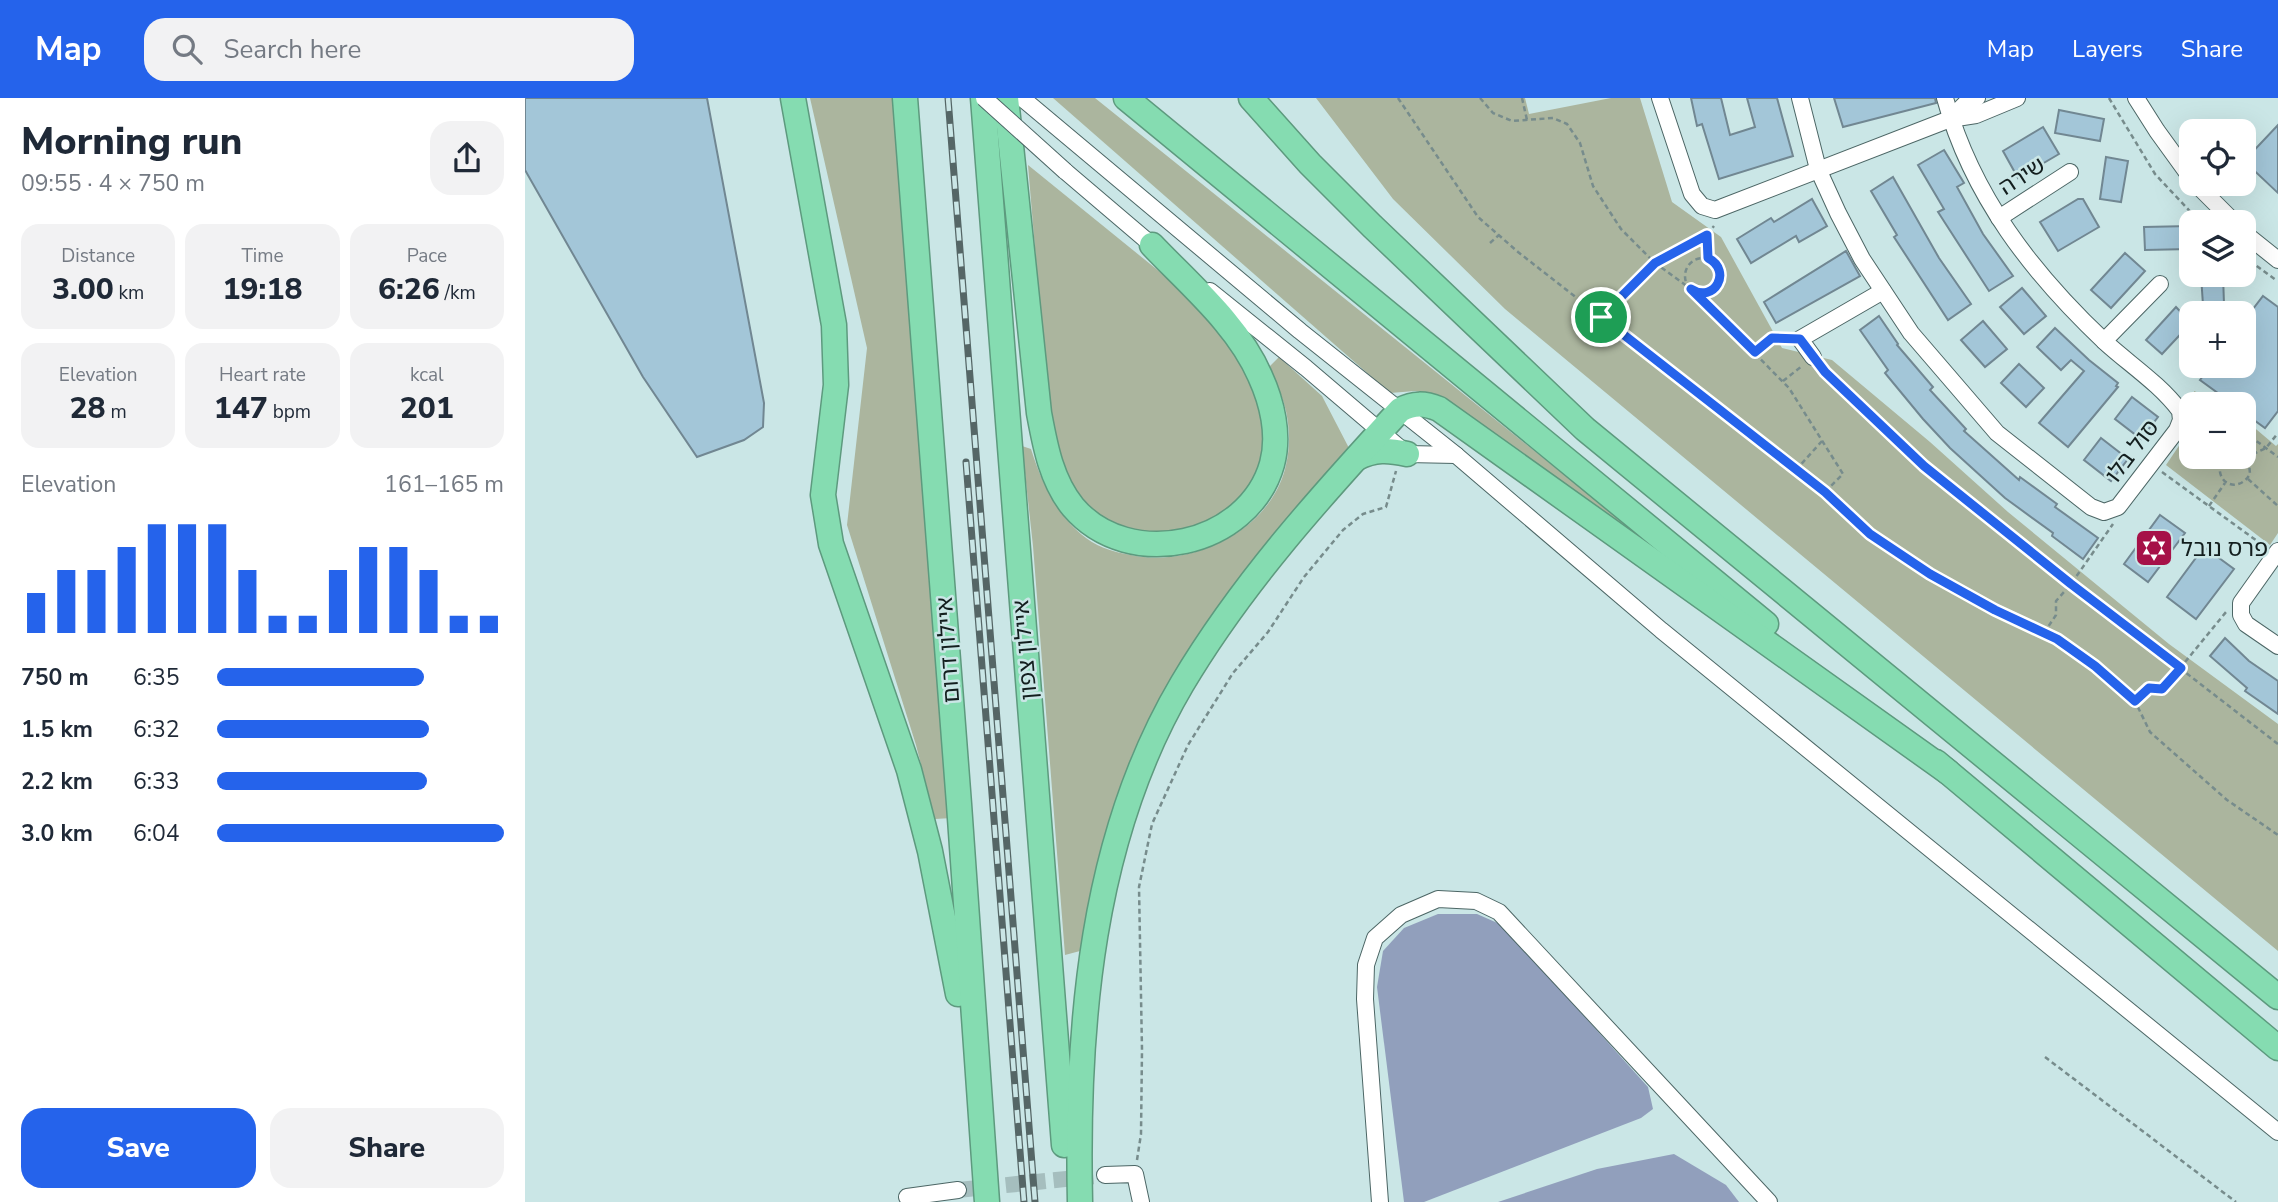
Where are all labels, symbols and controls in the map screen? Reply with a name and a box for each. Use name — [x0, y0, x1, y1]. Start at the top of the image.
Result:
search box — [144, 18, 634, 81]
text: Map — [35, 27, 102, 72]
icon: search — [168, 30, 206, 68]
text: Search here — [224, 32, 361, 67]
text: Map — [1987, 33, 2034, 65]
text: Layers — [2072, 33, 2143, 65]
text: Share — [2181, 33, 2243, 65]
text: Morning run — [21, 116, 242, 167]
map controls — [2179, 119, 2256, 469]
button: locate — [2179, 119, 2256, 196]
button: share — [430, 121, 504, 195]
street label: שירה — [1993, 149, 2051, 203]
text: 09:55 · 4 × 750 m — [21, 168, 205, 199]
button: layers — [2179, 210, 2256, 287]
text: Distance — [61, 243, 135, 269]
text: Time — [241, 243, 284, 269]
text: Pace — [407, 243, 447, 269]
text: 3.00 — [52, 269, 114, 310]
text: 19:18 — [223, 269, 302, 310]
text: 6:26 — [378, 269, 440, 310]
text: km — [114, 280, 144, 306]
text: /km — [440, 280, 476, 306]
pin — [1571, 287, 1631, 347]
icon: arrive — [1582, 298, 1620, 336]
button: + — [2179, 301, 2256, 378]
text: Elevation — [59, 362, 138, 388]
text: Heart rate — [219, 362, 306, 388]
text: kcal — [410, 362, 444, 388]
text: 28 — [70, 388, 106, 429]
text: 147 — [214, 388, 268, 429]
text: 201 — [400, 388, 454, 429]
button: − — [2179, 392, 2256, 469]
text: m — [106, 399, 127, 425]
text: bpm — [268, 399, 311, 425]
street label: סול בלו — [2098, 413, 2166, 489]
text: Elevation — [21, 469, 116, 500]
text: 161–165 m — [384, 469, 504, 500]
synagogue icon: פרס נובל — [2133, 527, 2175, 569]
place label: פרס נובל — [2181, 533, 2268, 564]
street label: איילון דרום — [929, 596, 967, 704]
street label: איילון צפון — [1005, 599, 1045, 701]
text: 750 m — [21, 662, 89, 693]
text: 6:35 — [133, 662, 180, 693]
text: 1.5 km — [21, 714, 93, 745]
text: 6:32 — [133, 714, 180, 745]
text: 2.2 km — [21, 766, 93, 797]
text: 6:33 — [133, 766, 180, 797]
text: 3.0 km — [21, 818, 93, 849]
text: 6:04 — [133, 818, 180, 849]
button: Save — [21, 1108, 256, 1188]
button: Share — [270, 1108, 504, 1188]

